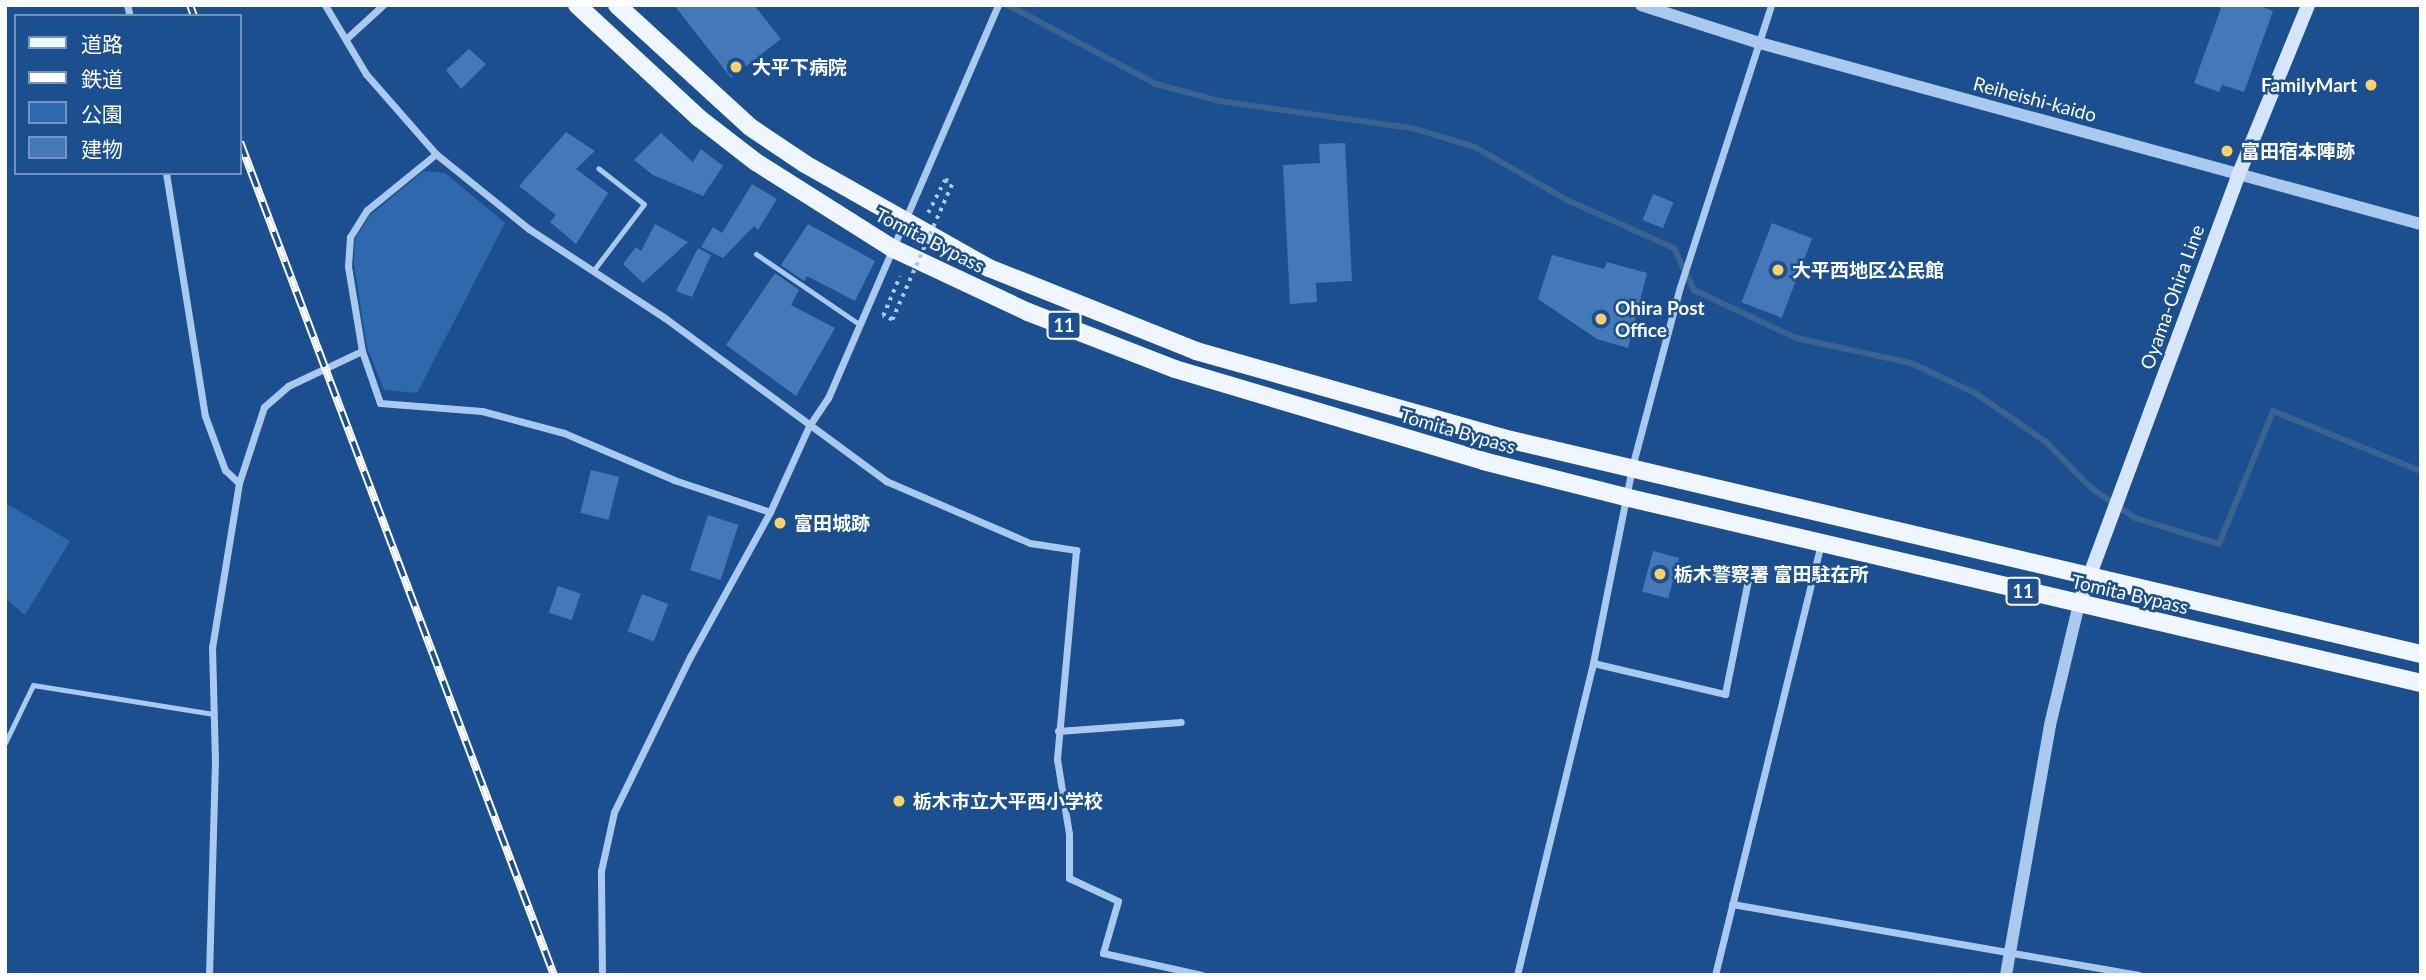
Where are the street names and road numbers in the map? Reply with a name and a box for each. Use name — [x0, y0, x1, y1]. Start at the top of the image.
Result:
street label: Reiheishi-kaido — [1971, 72, 2099, 126]
street label: Tomita Bypass — [872, 203, 988, 277]
street label: Oyama-Ohira Line — [2135, 221, 2209, 373]
road number: 11 — [1046, 310, 1082, 340]
street label: Tomita Bypass — [1397, 404, 1519, 458]
street label: Tomita Bypass — [2069, 569, 2191, 619]
road number: 11 — [2006, 576, 2040, 606]

